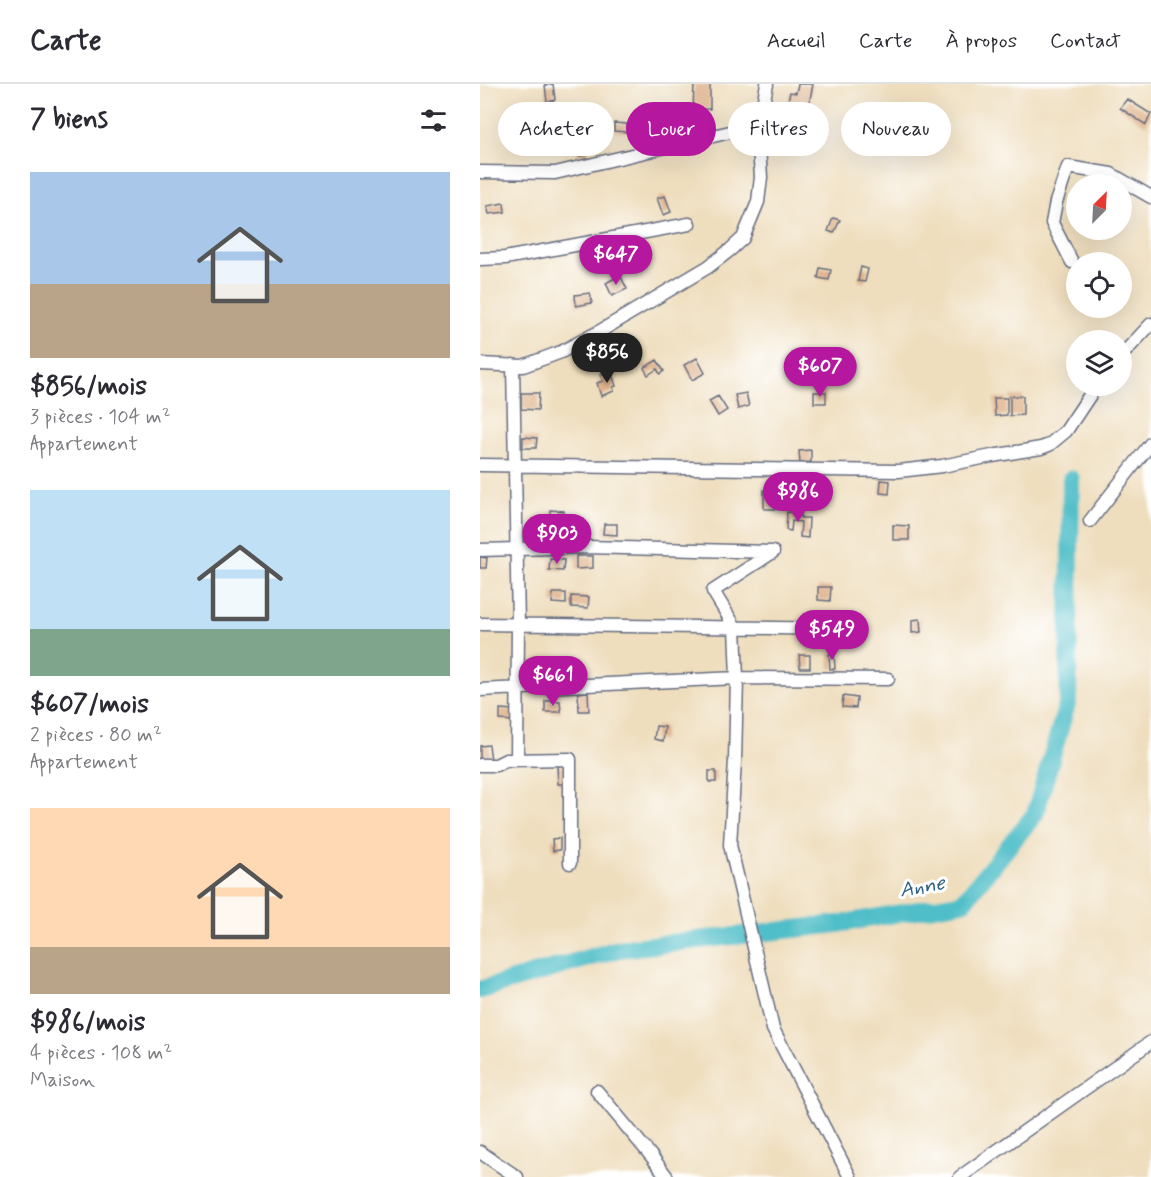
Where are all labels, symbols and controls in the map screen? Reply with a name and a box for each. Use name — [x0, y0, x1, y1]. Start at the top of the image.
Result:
text: Carte — [30, 23, 102, 60]
text: Accueil — [767, 27, 826, 55]
text: Carte — [859, 27, 913, 55]
text: À propos — [946, 27, 1017, 55]
text: Contact — [1050, 27, 1121, 55]
chip: Acheter — [498, 102, 614, 156]
chip: Louer — [626, 102, 716, 156]
chip: Filtres — [728, 102, 829, 156]
chip: Nouveau — [841, 102, 951, 156]
text: 7 biens — [30, 103, 108, 137]
icon: filters — [417, 104, 450, 137]
north arrow — [1066, 174, 1132, 240]
map controls — [1066, 174, 1132, 396]
icon: home — [186, 211, 294, 319]
pin: $647 — [580, 235, 652, 286]
text: $647 — [593, 241, 639, 268]
button: locate — [1066, 252, 1132, 318]
button: layers — [1066, 330, 1132, 396]
pin: $856 — [571, 333, 643, 384]
text: $856 — [585, 339, 629, 366]
pin: $607 — [784, 347, 856, 398]
text: $607 — [798, 353, 842, 380]
text: $856/mois — [30, 370, 147, 404]
text: 3 pièces · 104 m² — [30, 404, 171, 431]
text: Appartement — [30, 431, 138, 458]
pin: $986 — [762, 472, 834, 523]
text: $986 — [777, 478, 819, 505]
pin: $903 — [521, 514, 593, 565]
text: $903 — [536, 520, 578, 547]
icon: home — [186, 529, 294, 637]
pin: $549 — [796, 610, 868, 661]
text: $549 — [809, 616, 855, 643]
pin: $661 — [517, 656, 589, 707]
text: $661 — [533, 662, 573, 689]
text: $607/mois — [30, 688, 149, 722]
text: 2 pièces · 80 m² — [30, 722, 162, 749]
text: Appartement — [30, 749, 138, 776]
icon: home — [186, 847, 294, 955]
water label: Anne — [897, 869, 949, 905]
text: $986/mois — [30, 1006, 145, 1040]
text: 4 pièces · 108 m² — [30, 1040, 172, 1067]
text: Maison — [30, 1067, 95, 1094]

